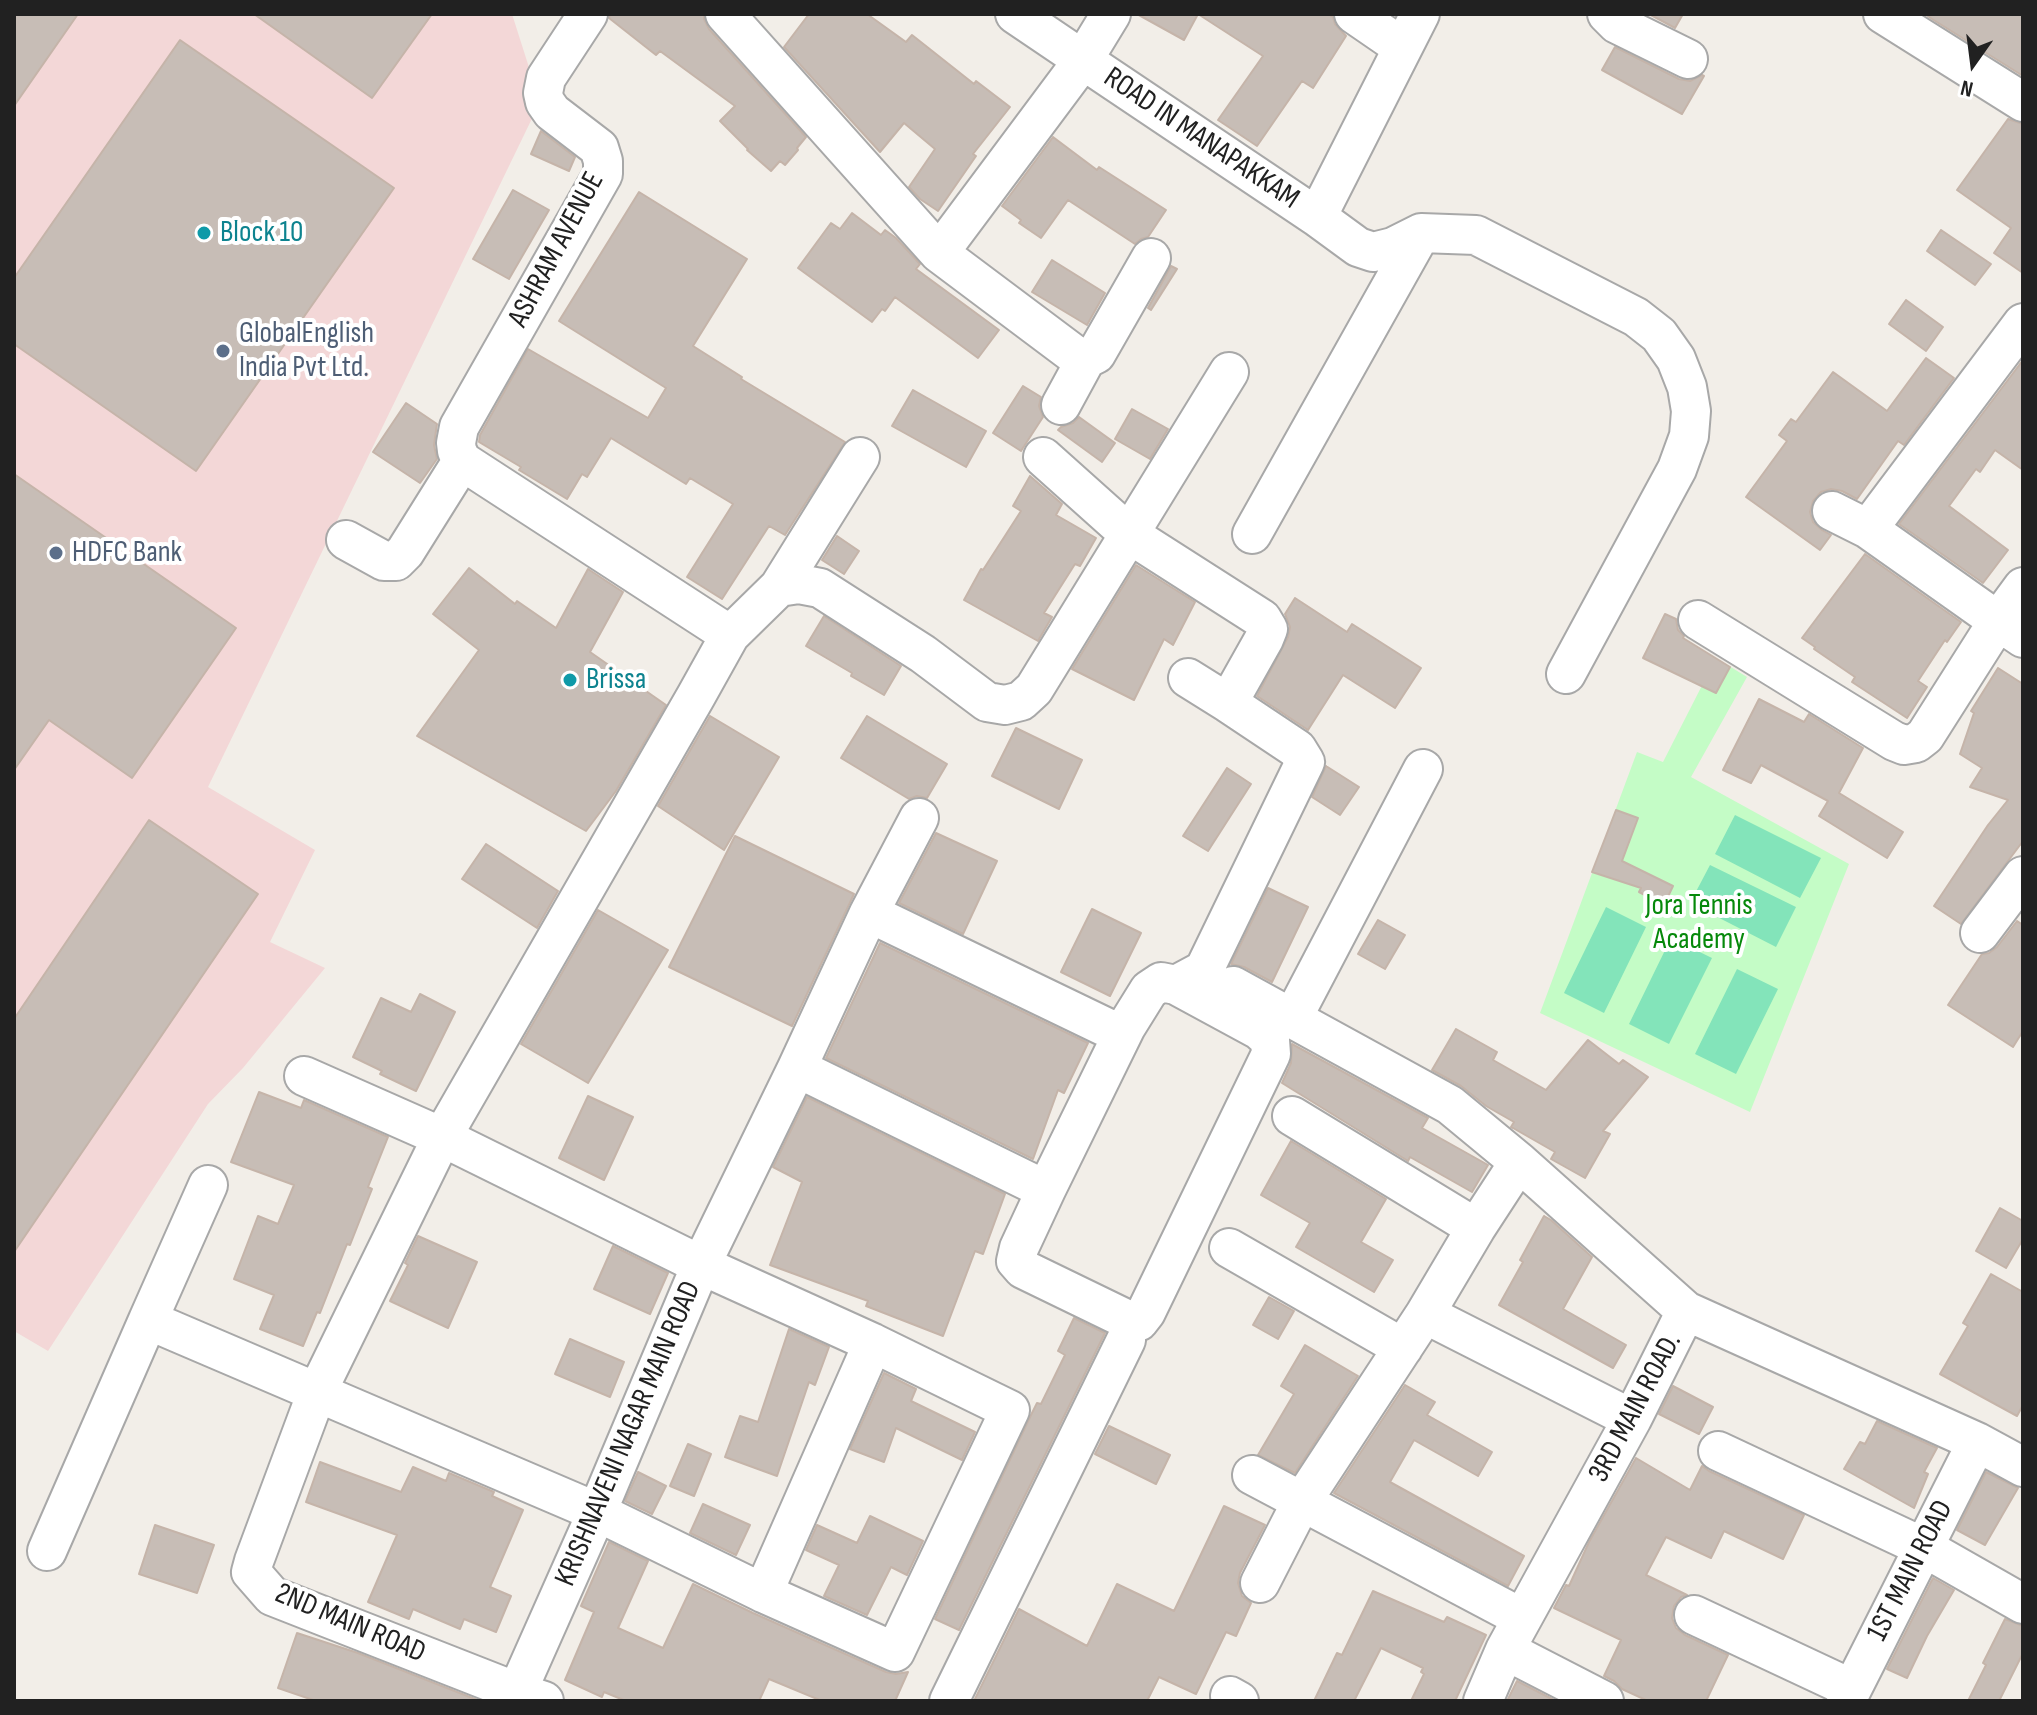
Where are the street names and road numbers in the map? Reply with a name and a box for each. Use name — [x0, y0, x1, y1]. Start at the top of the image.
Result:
street label: ROAD IN MANAPAKKAM — [1096, 60, 1306, 218]
street label: ASHRAM AVENUE — [501, 166, 613, 334]
street label: KRISHNAVENI NAGAR MAIN ROAD — [548, 1276, 710, 1592]
street label: 3RD MAIN ROAD. — [1582, 1327, 1690, 1489]
street label: 1ST MAIN ROAD — [1860, 1495, 1962, 1647]
street label: 2ND MAIN ROAD — [269, 1576, 431, 1672]

